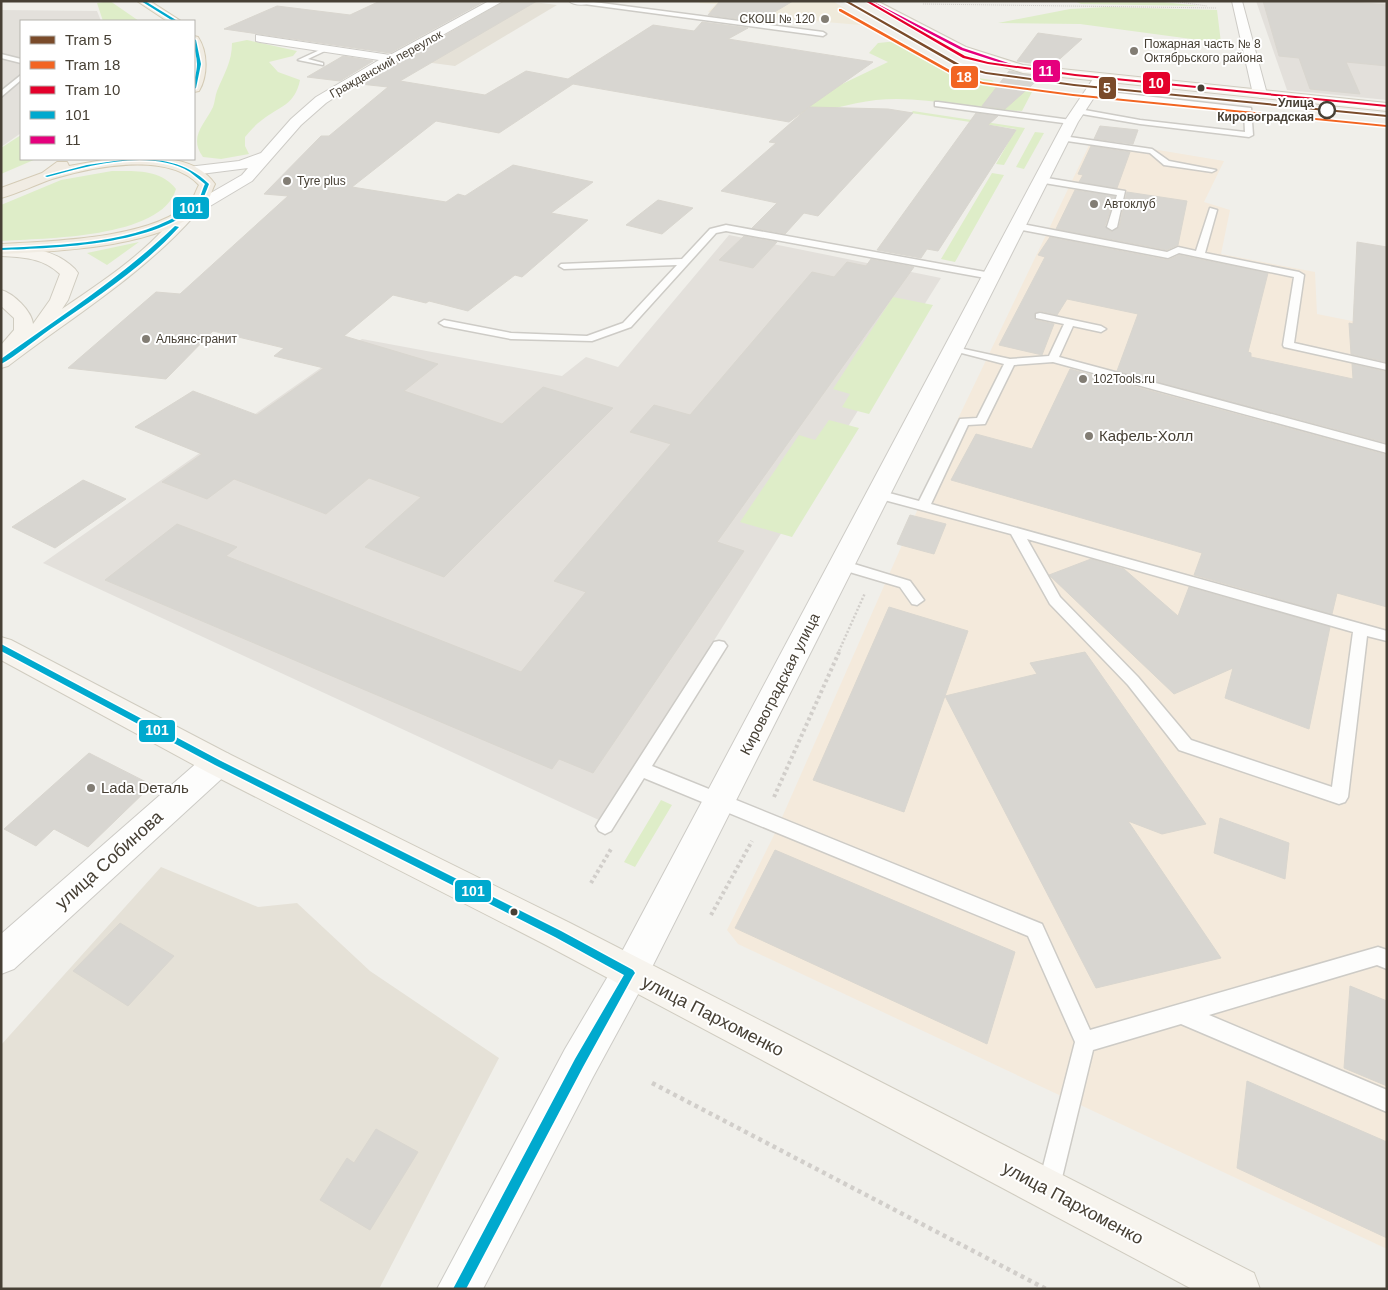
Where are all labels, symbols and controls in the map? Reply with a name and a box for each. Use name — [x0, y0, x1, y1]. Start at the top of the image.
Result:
place label: СКОШ № 120 — [740, 12, 815, 26]
marker: СКОШ № 120 — [819, 13, 831, 25]
legend — [20, 20, 195, 160]
street label: Гражданский переулок — [327, 27, 445, 101]
text: Tram 5 — [65, 31, 112, 48]
place label: Пожарная часть № 8 Октябрьского района — [1144, 37, 1263, 65]
marker: Пожарная часть № 8 Октябрьского района — [1128, 45, 1140, 57]
text: Tram 18 — [65, 56, 120, 73]
line badge: 11 — [1032, 59, 1061, 83]
text: 11 — [1039, 63, 1054, 79]
line badge: 18 — [950, 65, 979, 89]
text: 18 — [956, 69, 972, 85]
line badge: 10 — [1142, 71, 1171, 95]
text: 10 — [1148, 75, 1164, 91]
line badge: 5 — [1098, 76, 1117, 100]
text: 5 — [1103, 80, 1111, 96]
text: Tram 10 — [65, 81, 120, 98]
unlabelled marker — [1196, 83, 1206, 93]
place label: Улица Кировоградская — [1217, 96, 1314, 124]
marker: Улица Кировоградская — [1318, 101, 1336, 119]
text: 101 — [65, 106, 90, 123]
text: 11 — [65, 131, 81, 148]
place label: Tyre plus — [297, 174, 346, 188]
marker: Tyre plus — [281, 175, 293, 187]
line badge: 101 — [172, 196, 210, 220]
place label: Автоклуб — [1104, 197, 1156, 211]
marker: Автоклуб — [1088, 198, 1100, 210]
text: 101 — [179, 200, 203, 216]
place label: Альянс-гранит — [156, 332, 237, 346]
marker: Альянс-гранит — [140, 333, 152, 345]
place label: 102Tools.ru — [1093, 372, 1155, 386]
marker: 102Tools.ru — [1077, 373, 1089, 385]
place label: Кафель-Холл — [1099, 427, 1193, 444]
marker: Кафель-Холл — [1083, 430, 1095, 442]
street label: Кировоградская улица — [736, 609, 823, 758]
line badge: 101 — [138, 719, 176, 743]
text: 101 — [145, 722, 169, 738]
place label: Lada Dеталь — [101, 779, 189, 796]
marker: Lada Dеталь — [85, 782, 97, 794]
street label: улица Собинова — [51, 806, 167, 913]
line badge: 101 — [454, 879, 492, 903]
text: 101 — [461, 883, 485, 899]
unlabelled marker — [509, 907, 519, 917]
street label: улица Пархоменко — [639, 972, 787, 1060]
street label: улица Пархоменко — [999, 1157, 1147, 1249]

